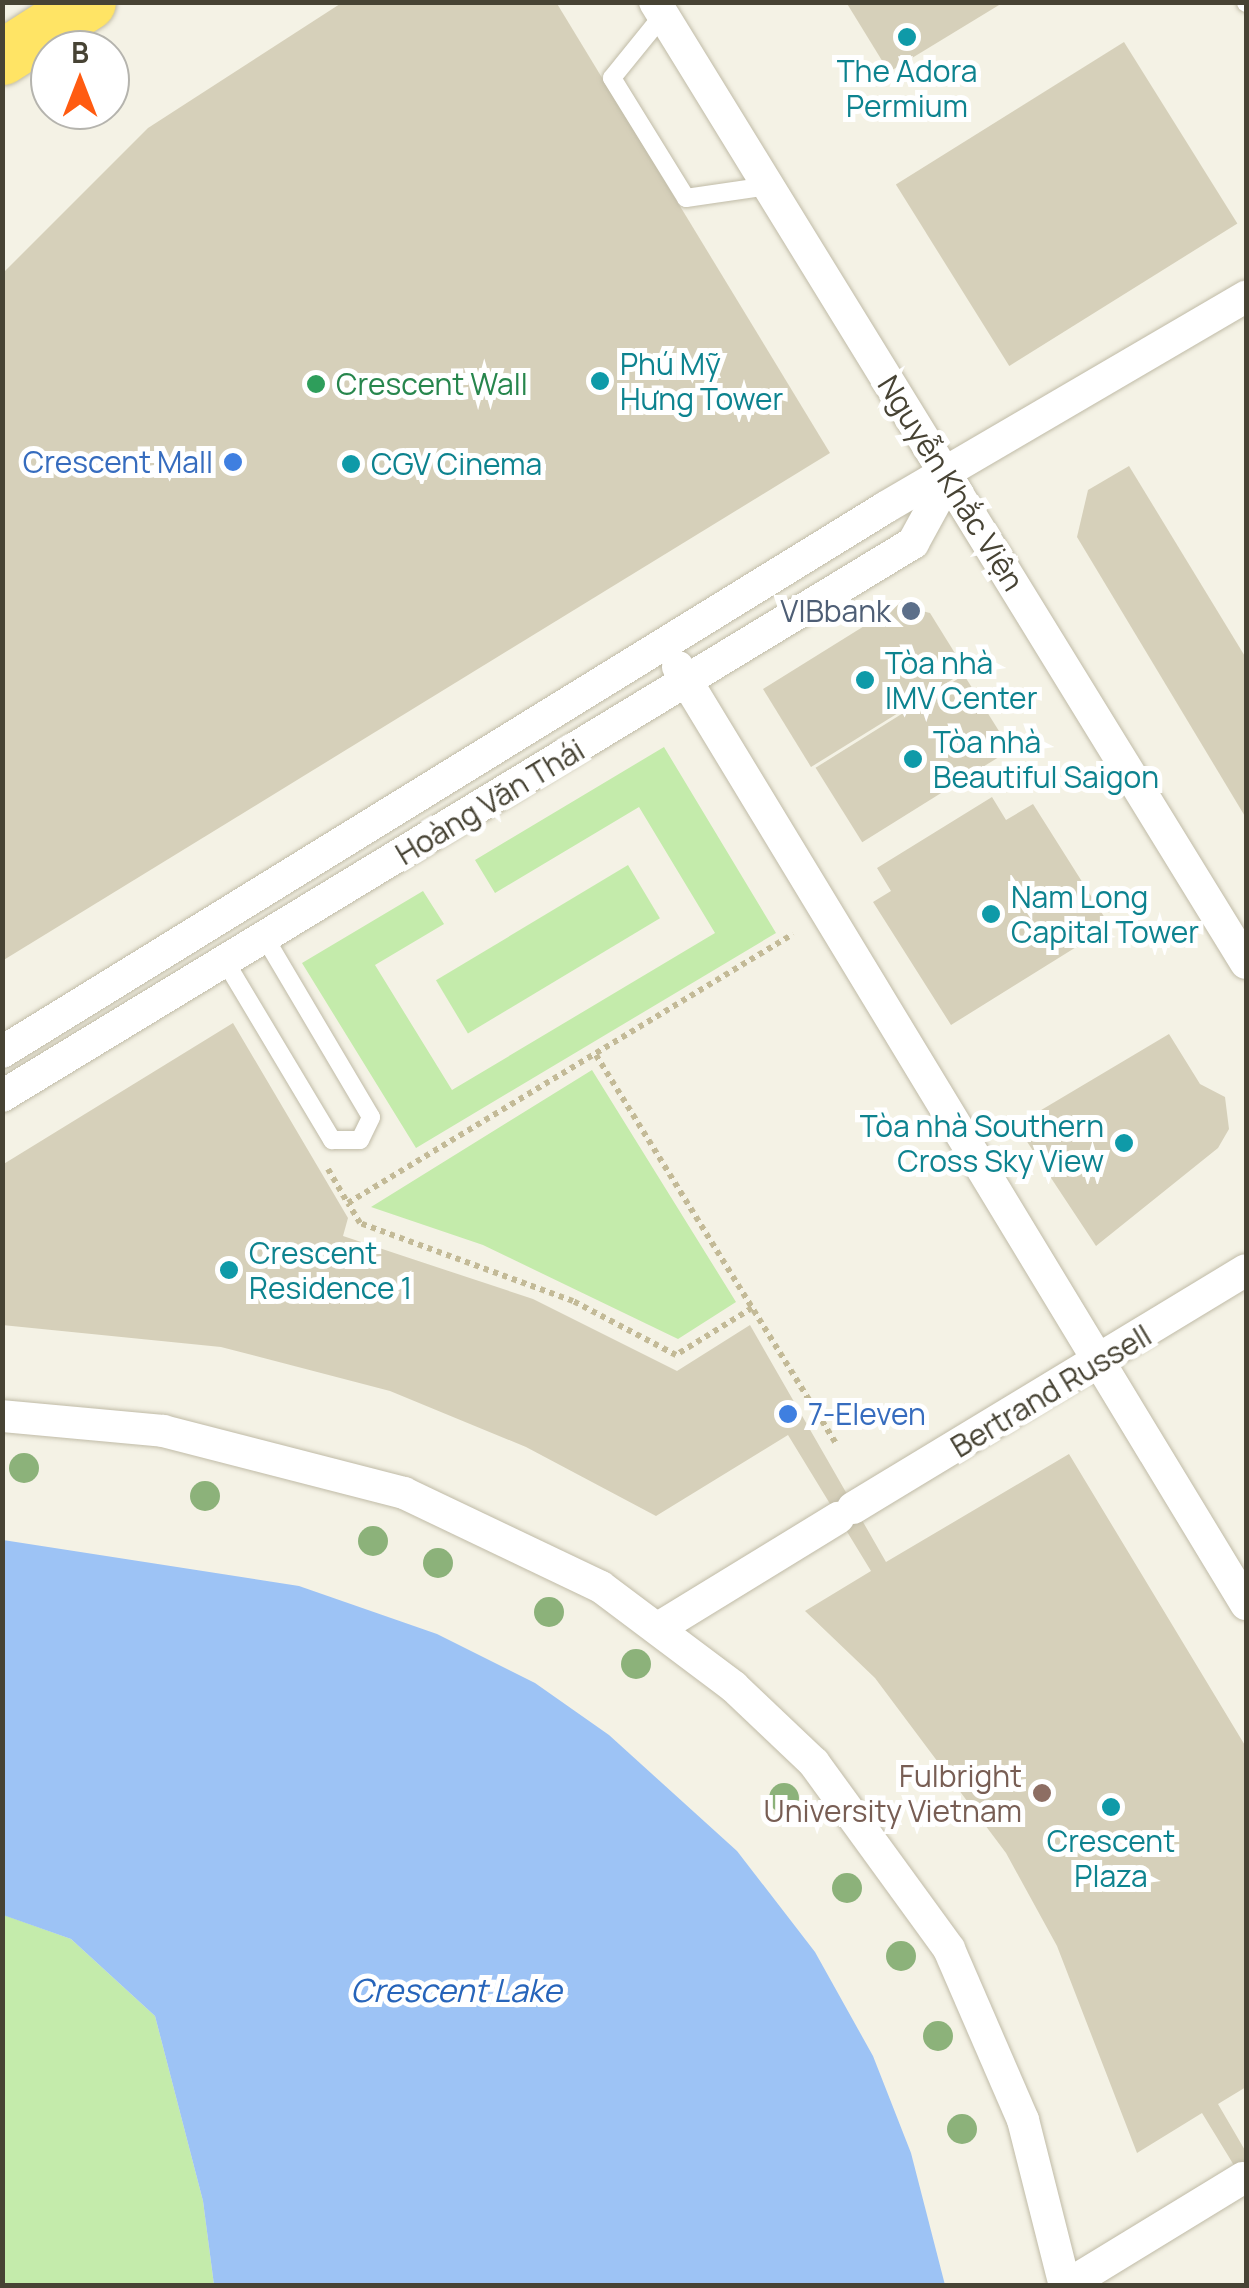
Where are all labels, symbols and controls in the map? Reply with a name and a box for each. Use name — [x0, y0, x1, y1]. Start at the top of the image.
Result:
marker: The Adora Permium — [896, 26, 918, 48]
north arrow — [30, 30, 130, 130]
text: B — [71, 33, 89, 71]
place label: The Adora Permium — [837, 53, 977, 124]
place label: Phú Mỹ Hưng Tower — [620, 346, 783, 416]
place label: Crescent Wall — [336, 366, 528, 402]
street label: Nguyễn Khắc Viện — [870, 369, 1032, 597]
marker: Phú Mỹ Hưng Tower — [589, 370, 611, 392]
marker: Crescent Wall — [305, 373, 327, 395]
place label: Crescent Mall — [23, 444, 213, 480]
place label: CGV Cinema — [371, 446, 542, 482]
marker: Crescent Mall — [222, 451, 244, 473]
marker: CGV Cinema — [340, 453, 362, 475]
place label: VIBbank — [780, 593, 891, 629]
marker: VIBbank — [900, 600, 922, 622]
place label: Tòa nhà IMV Center — [885, 645, 1037, 716]
marker: Tòa nhà IMV Center — [854, 669, 876, 691]
place label: Tòa nhà Beautiful Saigon — [933, 724, 1159, 794]
street label: Hoàng Văn Thái — [389, 732, 591, 872]
marker: Tòa nhà Beautiful Saigon — [902, 748, 924, 770]
place label: Nam Long Capital Tower — [1011, 879, 1199, 950]
marker: Nam Long Capital Tower — [980, 903, 1002, 925]
place label: Tòa nhà Southern Cross Sky View — [860, 1108, 1104, 1178]
marker: Tòa nhà Southern Cross Sky View — [1113, 1132, 1135, 1154]
place label: Crescent Residence 1 — [249, 1235, 412, 1306]
marker: Crescent Residence 1 — [218, 1259, 240, 1281]
street label: Bertrand Russell — [944, 1317, 1158, 1465]
place label: 7-Eleven — [808, 1396, 926, 1432]
marker: 7-Eleven — [777, 1403, 799, 1425]
place label: Fulbright University Vietnam — [764, 1758, 1022, 1828]
marker: Fulbright University Vietnam — [1031, 1782, 1053, 1804]
marker: Crescent Plaza — [1100, 1796, 1122, 1818]
place label: Crescent Plaza — [1047, 1823, 1175, 1894]
water label: Crescent Lake — [350, 1971, 562, 2009]

